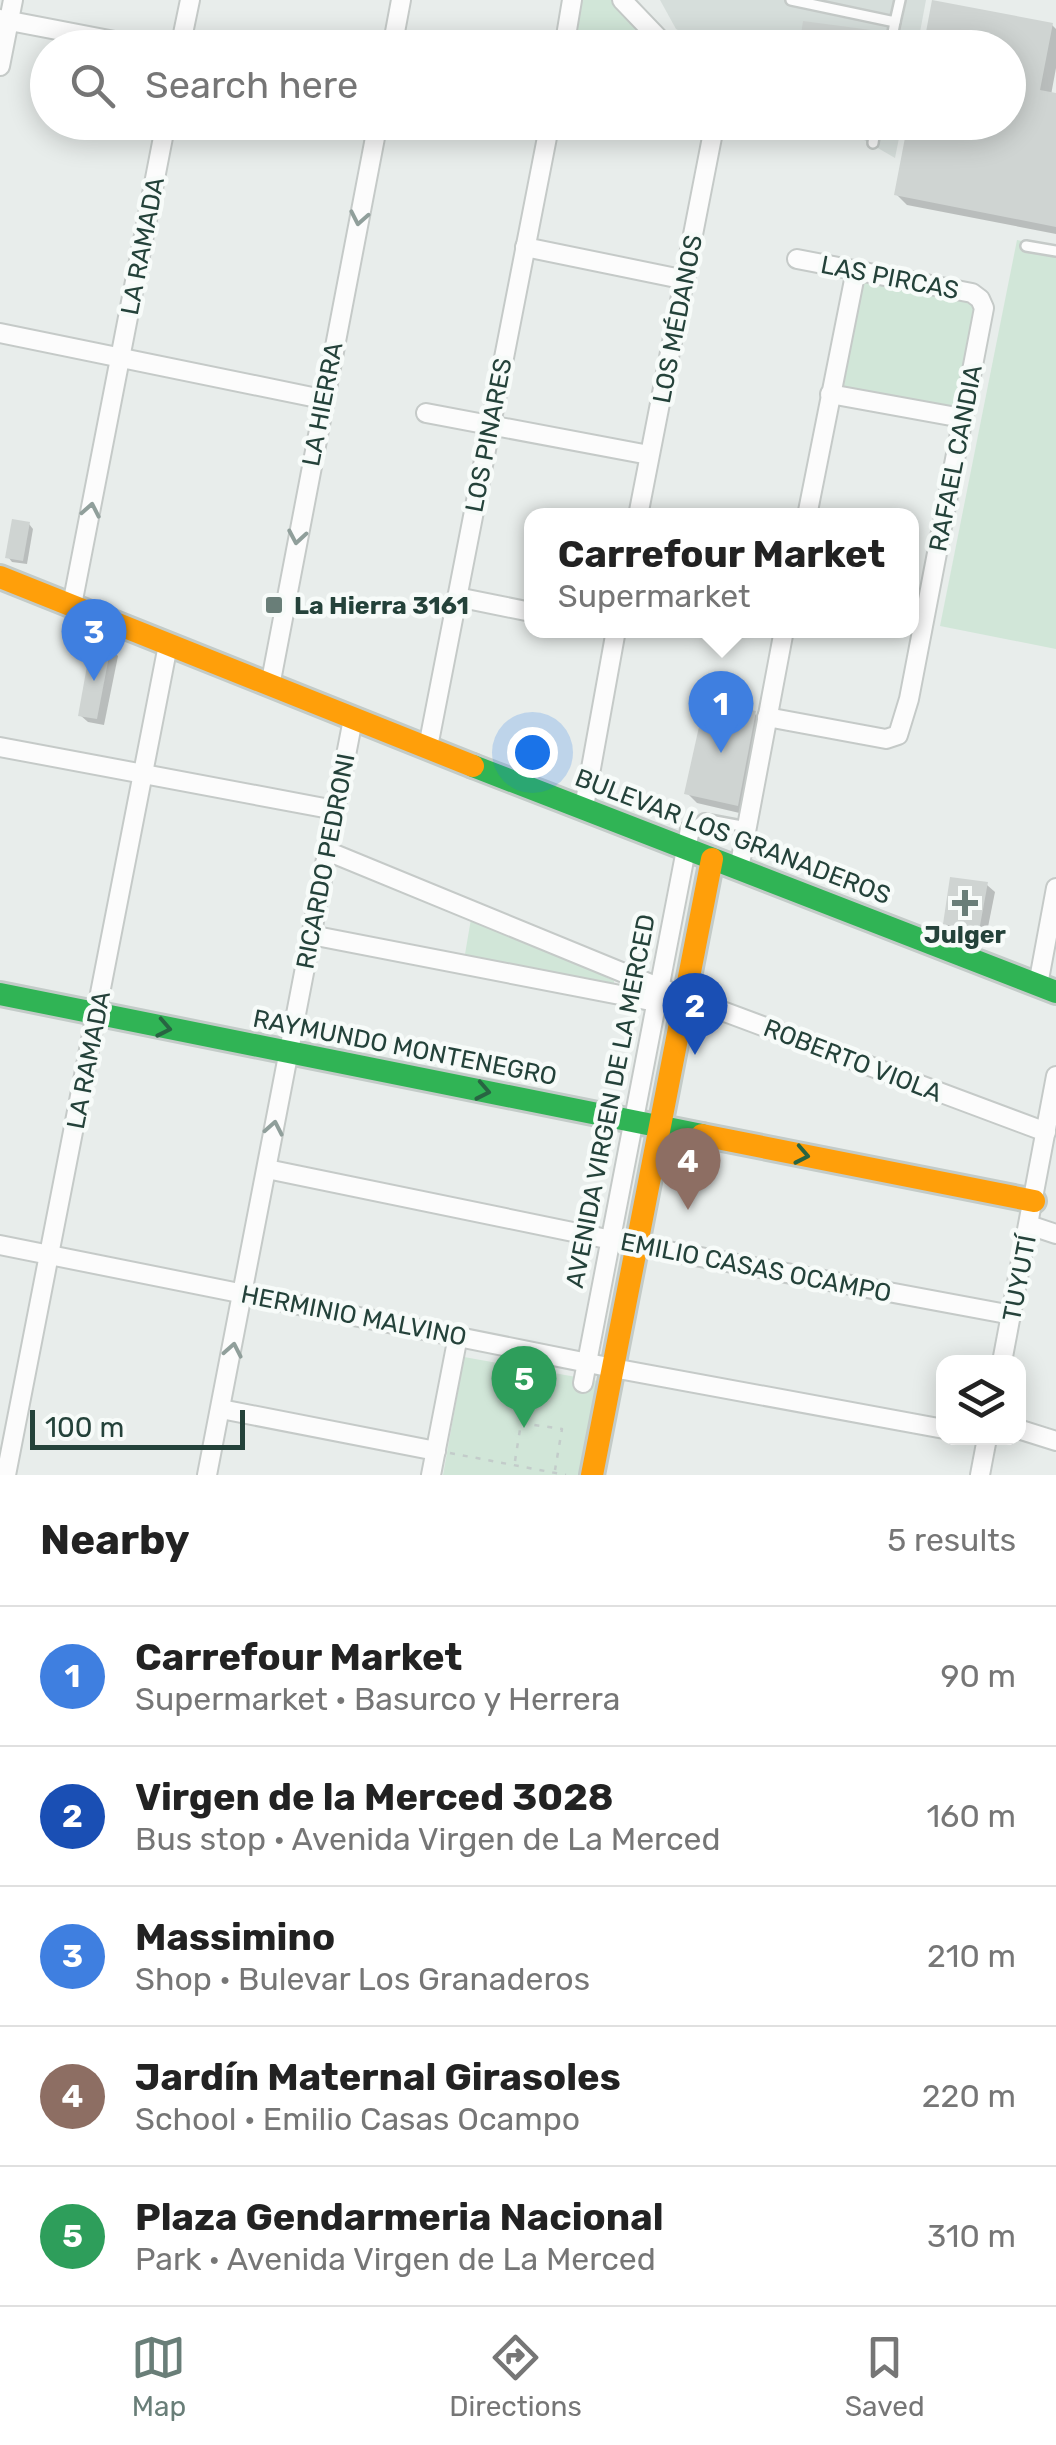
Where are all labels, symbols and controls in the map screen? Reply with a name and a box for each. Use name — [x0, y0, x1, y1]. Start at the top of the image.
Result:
search box — [30, 30, 1026, 140]
icon: search — [65, 58, 120, 113]
text: Search here — [145, 62, 358, 108]
street label: LA RAMADA — [115, 175, 170, 317]
one-way arrow — [349, 209, 370, 226]
street label: LOS MÉDANOS — [647, 232, 708, 406]
street label: LAS PIRCAS — [818, 250, 961, 305]
street label: LA HIERRA — [296, 339, 349, 469]
street label: LOS PINARES — [459, 356, 518, 515]
street label: RAFAEL CANDIA — [923, 362, 988, 554]
one-way arrow — [79, 501, 100, 518]
popup — [524, 508, 919, 638]
one-way arrow — [287, 529, 308, 545]
text: Carrefour Market — [558, 531, 885, 577]
text: Supermarket — [558, 577, 750, 615]
place label: La Hierra 3161 — [294, 591, 469, 620]
marker: La Hierra 3161 — [263, 594, 285, 616]
pin: 3 — [62, 598, 126, 681]
pin: 1 — [688, 670, 754, 753]
your location — [507, 727, 558, 778]
street label: RICARDO PEDRONI — [290, 751, 361, 971]
street label: BULEVAR LOS GRANADEROS — [571, 763, 895, 910]
marker: Julger — [954, 892, 976, 914]
street label: AVENIDA VIRGEN DE LA MERCED — [560, 912, 661, 1290]
place label: Julger — [924, 920, 1007, 949]
pin: 2 — [662, 972, 728, 1055]
street label: LA RAMADA — [61, 989, 116, 1131]
street label: RAYMUNDO MONTENEGRO — [250, 1004, 559, 1091]
street label: ROBERTO VIOLA — [760, 1013, 946, 1108]
one-way arrow — [155, 1016, 172, 1037]
one-way arrow — [475, 1080, 491, 1101]
one-way arrow — [263, 1120, 284, 1137]
pin: 4 — [656, 1128, 720, 1210]
one-way arrow — [793, 1143, 810, 1164]
street label: EMILIO CASAS OCAMPO — [618, 1227, 894, 1308]
street label: TUYUTÍ — [997, 1231, 1042, 1324]
street label: HERMINIO MALVINO — [239, 1279, 469, 1352]
one-way arrow — [221, 1341, 242, 1358]
pin: 5 — [492, 1346, 556, 1428]
map controls — [936, 1355, 1026, 1445]
button: layers — [936, 1355, 1026, 1445]
scale bar — [30, 1405, 245, 1450]
text: 100 m — [45, 1411, 124, 1444]
text: Nearby — [40, 1515, 190, 1565]
text: 5 results — [887, 1521, 1016, 1559]
text: Carrefour Market — [135, 1634, 462, 1680]
text: 1 — [65, 1657, 80, 1695]
text: 90 m — [940, 1657, 1016, 1695]
text: Supermarket · Basurco y Herrera — [135, 1680, 620, 1718]
text: Virgen de la Merced 3028 — [135, 1774, 614, 1820]
text: 2 — [62, 1797, 83, 1835]
text: 160 m — [926, 1797, 1016, 1835]
text: Bus stop · Avenida Virgen de La Merced — [135, 1820, 721, 1858]
text: Massimino — [135, 1914, 335, 1960]
text: 3 — [62, 1937, 83, 1975]
text: 210 m — [927, 1937, 1016, 1975]
text: Shop · Bulevar Los Granaderos — [135, 1960, 590, 1998]
text: Jardín Maternal Girasoles — [135, 2054, 621, 2100]
text: 4 — [62, 2077, 83, 2115]
text: 220 m — [922, 2077, 1016, 2115]
text: School · Emilio Casas Ocampo — [135, 2100, 580, 2138]
text: Plaza Gendarmeria Nacional — [135, 2194, 664, 2240]
text: 5 — [62, 2217, 83, 2255]
text: 310 m — [927, 2217, 1016, 2255]
text: Park · Avenida Virgen de La Merced — [135, 2240, 656, 2278]
tab: Map — [131, 2330, 186, 2423]
tab: Directions — [449, 2330, 582, 2423]
tab: Saved — [845, 2330, 925, 2423]

